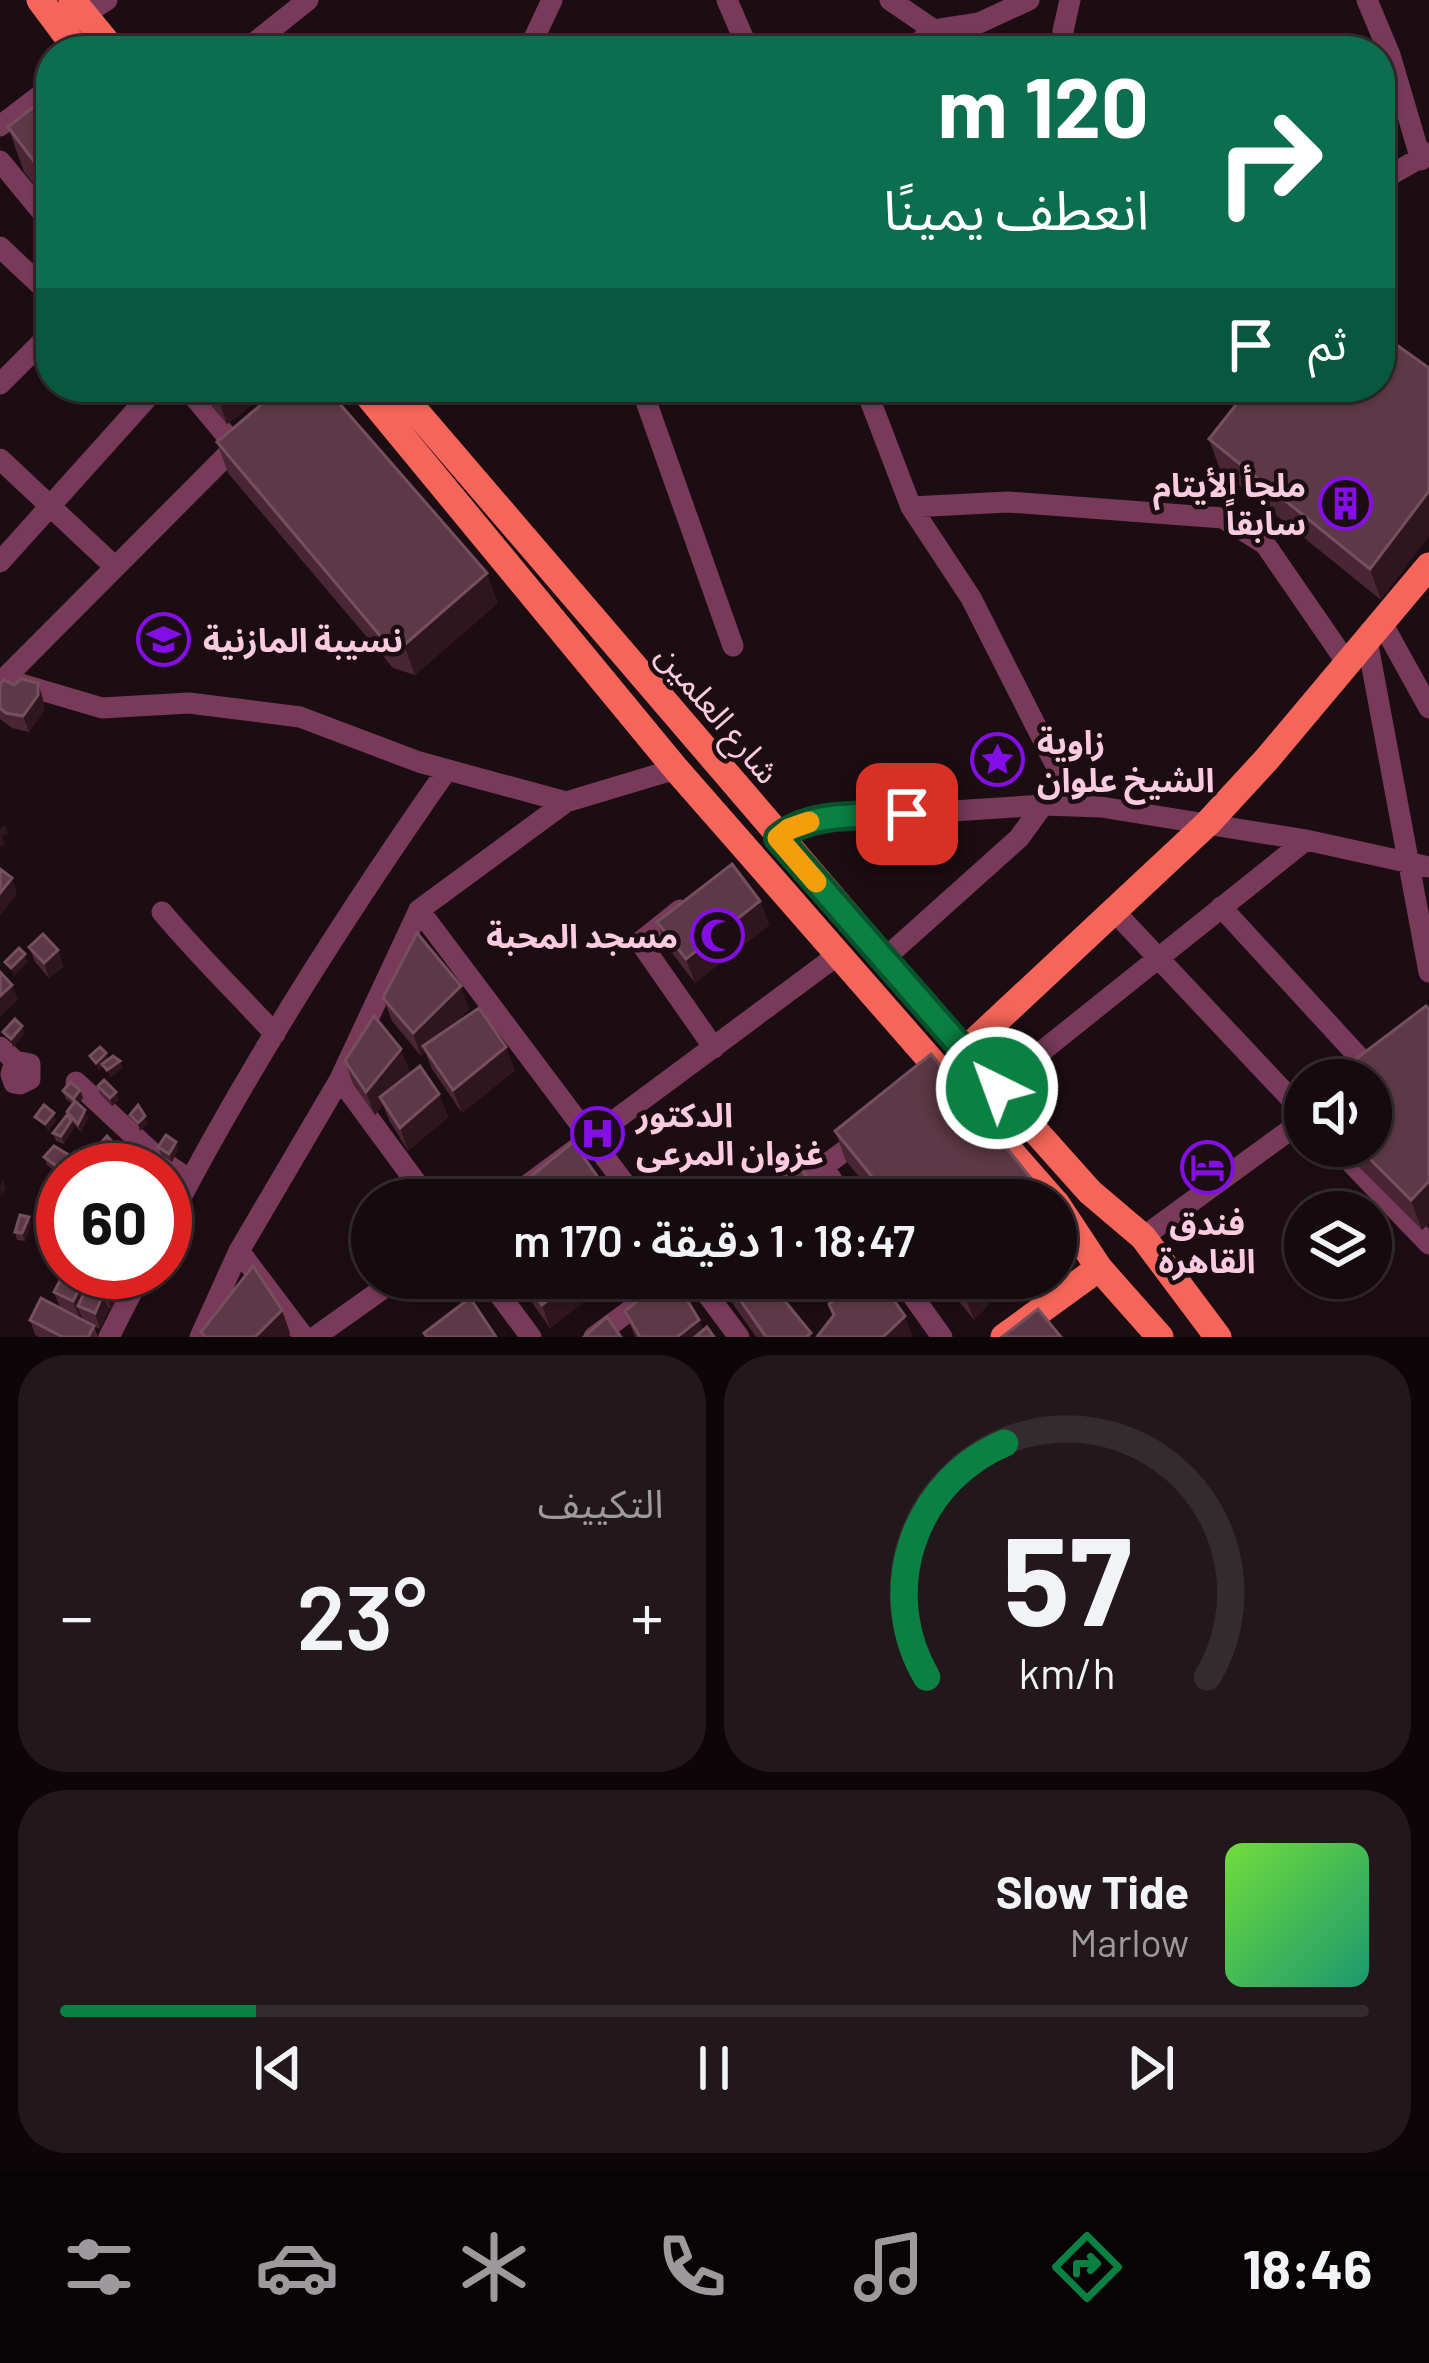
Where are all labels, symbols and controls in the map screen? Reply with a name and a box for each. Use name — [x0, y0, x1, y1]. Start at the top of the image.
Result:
text: 120 m — [937, 54, 1149, 155]
icon: right — [1191, 84, 1347, 240]
text: انعطف يمينًا — [883, 176, 1149, 241]
icon: arrive — [1218, 312, 1284, 378]
text: ثم — [1308, 315, 1347, 369]
place label: ملجأ الأيتام سابقاً — [1153, 464, 1306, 543]
building icon: ملجأ الأيتام سابقاً — [1317, 475, 1373, 531]
school or university icon: نسيبة المازنية — [136, 611, 192, 667]
place label: نسيبة المازنية — [203, 619, 403, 660]
street label: شارع العلمين — [644, 635, 789, 795]
place label: زاوية الشيخ علوان — [1037, 721, 1214, 805]
place icon: زاوية الشيخ علوان — [970, 732, 1026, 788]
pin — [856, 763, 958, 865]
icon: arrive — [874, 781, 940, 847]
mosque icon: مسجد المحبة — [689, 907, 745, 963]
place label: مسجد المحبة — [486, 915, 678, 956]
position arrow — [934, 1025, 1060, 1151]
map controls — [1284, 1059, 1392, 1299]
button: sound — [1284, 1059, 1392, 1167]
place label: الدكتور غزوان المرعي — [634, 1094, 824, 1181]
hospital icon: الدكتور غزوان المرعي — [569, 1105, 625, 1161]
hotel icon: فندق القاهرة — [1179, 1140, 1235, 1196]
speed limit sign: 60 — [36, 1143, 192, 1299]
button: layers — [1284, 1191, 1392, 1299]
place label: فندق القاهرة — [1159, 1202, 1256, 1281]
text: 18:47 · 1 دقيقة · 170 m — [513, 1212, 915, 1266]
text: التكييف — [538, 1479, 664, 1526]
text: 57 — [1003, 1501, 1132, 1651]
text: 23° — [297, 1560, 427, 1668]
text: − — [60, 1575, 93, 1654]
text: + — [630, 1575, 663, 1654]
text: km/h — [1019, 1645, 1116, 1697]
text: Slow Tide — [996, 1864, 1189, 1918]
text: Marlow — [1069, 1918, 1189, 1965]
icon: previous — [245, 2035, 311, 2101]
icon: pause — [681, 2035, 747, 2101]
icon: next — [1118, 2035, 1184, 2101]
icon: filters — [57, 2225, 141, 2309]
icon: car — [255, 2225, 339, 2309]
icon: climate — [452, 2225, 536, 2309]
icon: phone — [650, 2225, 734, 2309]
icon: music — [847, 2225, 931, 2309]
icon: directions — [1045, 2225, 1129, 2309]
text: 18:46 — [1243, 2235, 1372, 2300]

